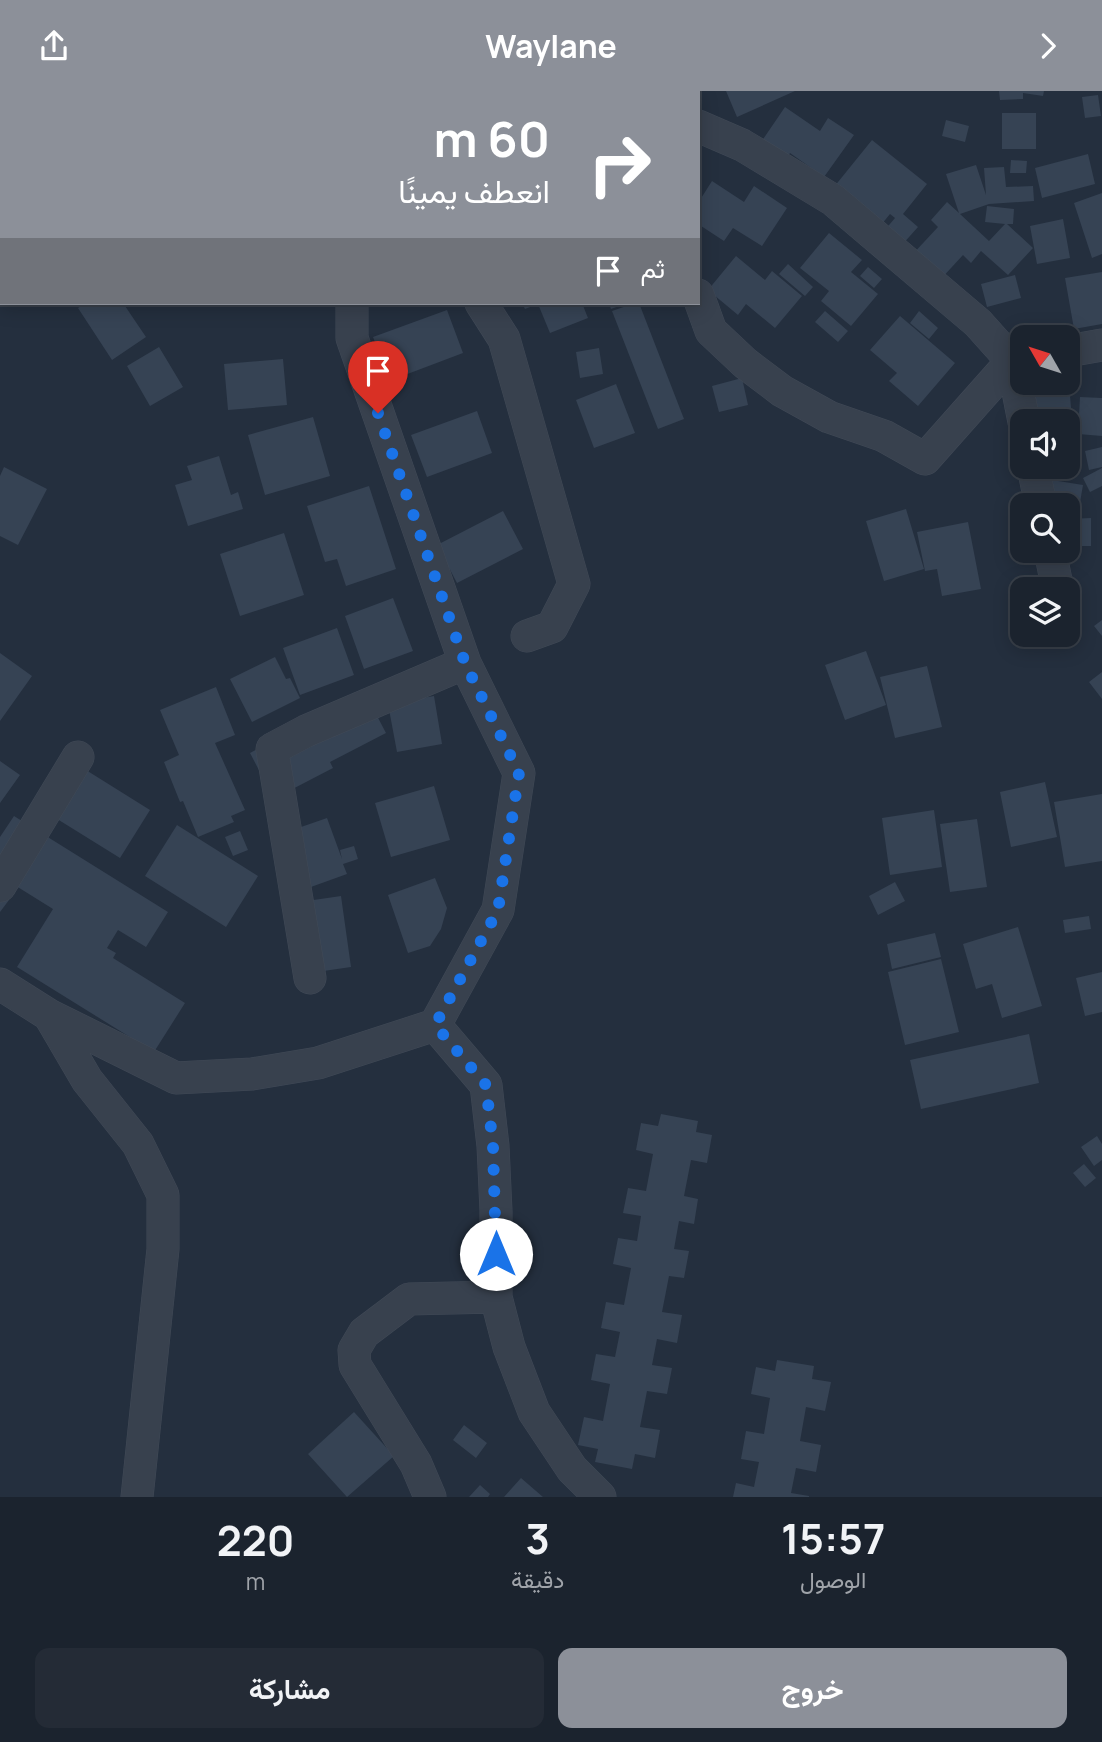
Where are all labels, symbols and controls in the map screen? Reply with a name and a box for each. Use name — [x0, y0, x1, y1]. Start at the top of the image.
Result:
text: Waylane — [485, 24, 617, 68]
icon: share — [35, 27, 73, 65]
icon: forward — [1029, 27, 1067, 65]
text: 60 m — [433, 105, 550, 172]
icon: right — [574, 119, 665, 210]
text: انعطف يمينًا — [398, 169, 550, 213]
text: ثم — [641, 250, 665, 286]
icon: arrive — [589, 252, 627, 290]
north arrow — [1010, 325, 1080, 395]
map controls — [1010, 325, 1080, 647]
pin — [348, 341, 408, 413]
icon: arrive — [359, 352, 397, 390]
button: sound — [1010, 409, 1080, 479]
button: search — [1010, 493, 1080, 563]
button: layers — [1010, 577, 1080, 647]
position arrow — [459, 1217, 533, 1291]
text: 3 — [525, 1509, 550, 1567]
text: 15:57 — [781, 1509, 885, 1567]
text: 220 — [217, 1511, 294, 1569]
text: دقيقة — [511, 1563, 564, 1595]
text: الوصول — [800, 1563, 866, 1595]
text: m — [246, 1565, 265, 1597]
button: مشاركة — [35, 1648, 544, 1728]
button: خروج — [558, 1648, 1067, 1728]

